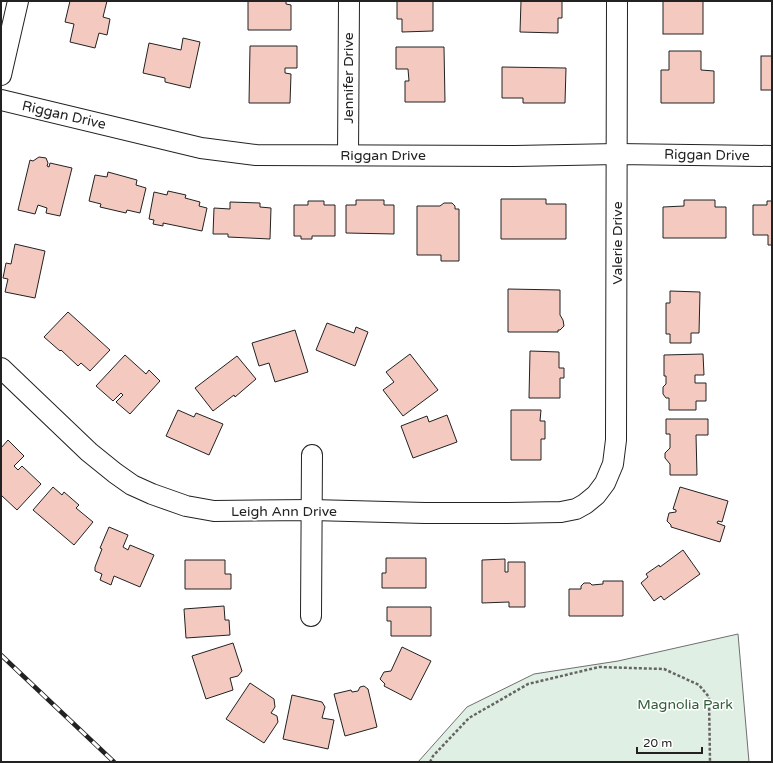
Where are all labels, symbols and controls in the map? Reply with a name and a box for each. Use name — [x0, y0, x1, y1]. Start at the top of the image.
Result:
street label: Jennifer Drive — [340, 32, 357, 124]
street label: Riggan Drive — [20, 97, 108, 133]
street label: Riggan Drive — [664, 146, 750, 164]
street label: Riggan Drive — [340, 147, 426, 164]
street label: Valerie Drive — [609, 201, 626, 285]
street label: Leigh Ann Drive — [231, 503, 337, 520]
park label: Magnolia Park — [637, 696, 733, 713]
scale bar — [637, 729, 702, 755]
text: 20 m — [643, 736, 672, 750]

